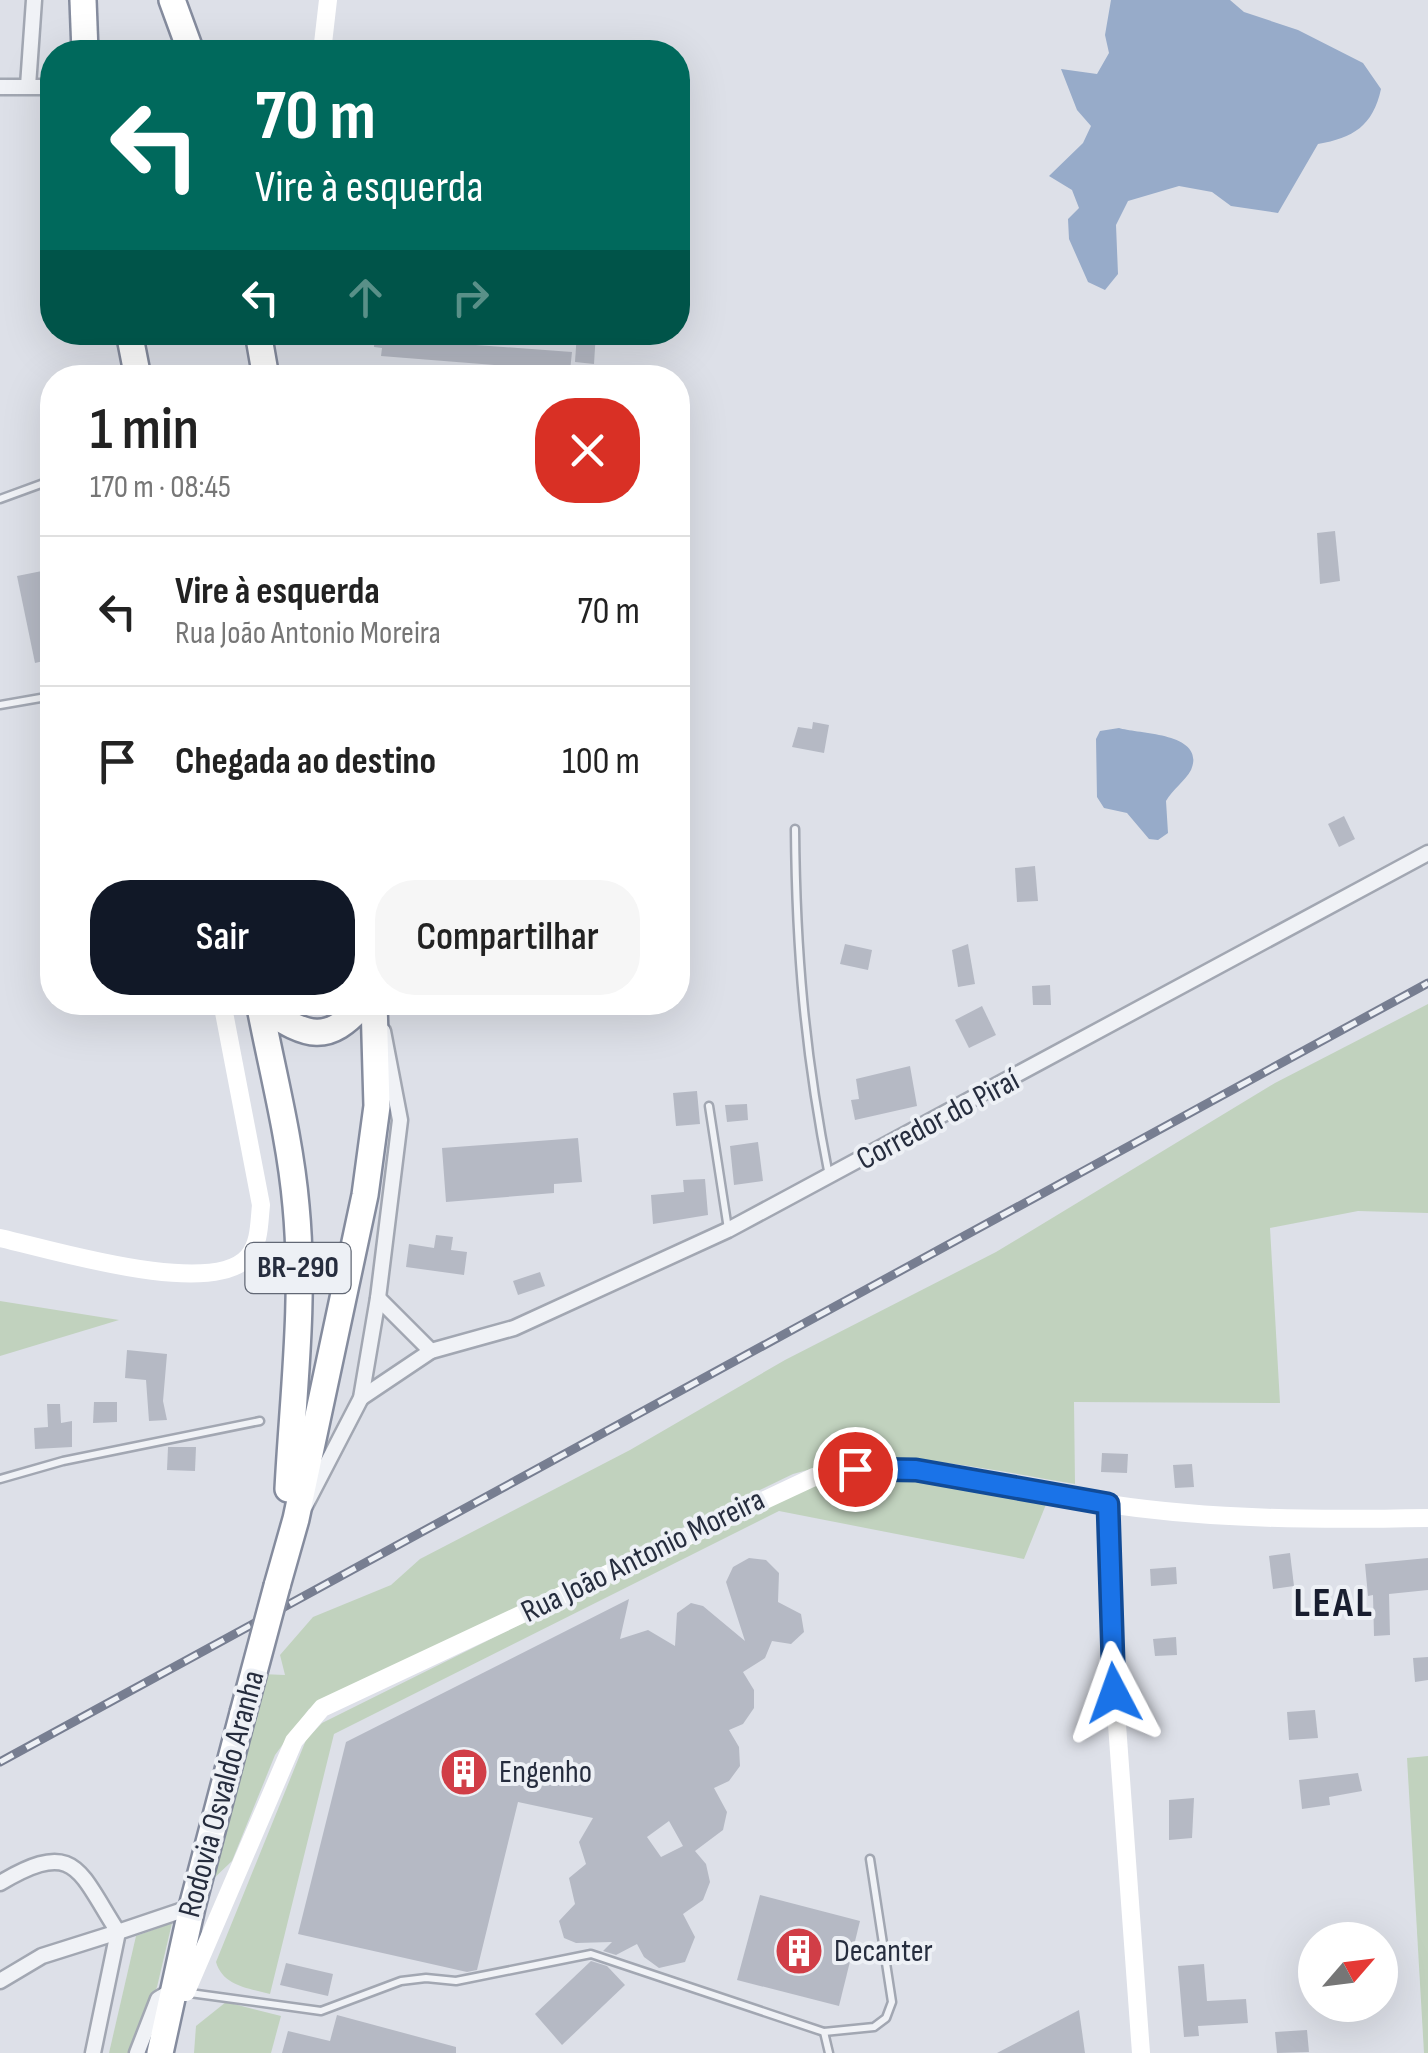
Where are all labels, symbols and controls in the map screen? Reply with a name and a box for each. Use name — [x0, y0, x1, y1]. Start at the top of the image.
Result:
text: 70 m — [255, 75, 376, 159]
icon: left — [90, 80, 220, 210]
text: Vire à esquerda — [255, 160, 484, 215]
icon: left — [233, 270, 288, 325]
icon: ahead — [338, 270, 393, 325]
icon: right — [443, 270, 498, 325]
text: 1 min — [90, 394, 199, 466]
button: close — [535, 398, 640, 503]
text: 170 m · 08:45 — [90, 468, 231, 507]
text: Vire à esquerda — [175, 569, 380, 614]
icon: left — [90, 584, 145, 639]
text: 70 m — [578, 589, 640, 634]
text: Rua João Antonio Moreira — [175, 614, 441, 653]
icon: arrive — [90, 734, 145, 789]
text: Chegada ao destino — [175, 739, 436, 784]
text: 100 m — [562, 739, 640, 784]
button: Sair — [90, 880, 355, 995]
button: Compartilhar — [375, 880, 640, 995]
street label: Corredor do Piraí — [850, 1061, 1026, 1179]
road number: BR-290 — [246, 1243, 350, 1293]
pin — [813, 1427, 898, 1512]
icon: arrive — [828, 1442, 883, 1497]
street label: Rua João Antonio Moreira — [515, 1480, 771, 1632]
district label: LEAL — [1293, 1578, 1375, 1629]
position arrow — [1062, 1641, 1166, 1745]
street label: Rodovia Osvaldo Aranha — [170, 1666, 274, 1922]
building icon: Engenho — [438, 1746, 490, 1798]
place label: Engenho — [499, 1753, 592, 1792]
north arrow — [1298, 1922, 1398, 2022]
map controls — [1298, 1922, 1398, 2022]
building icon: Decanter — [773, 1925, 825, 1977]
place label: Decanter — [834, 1932, 933, 1971]

